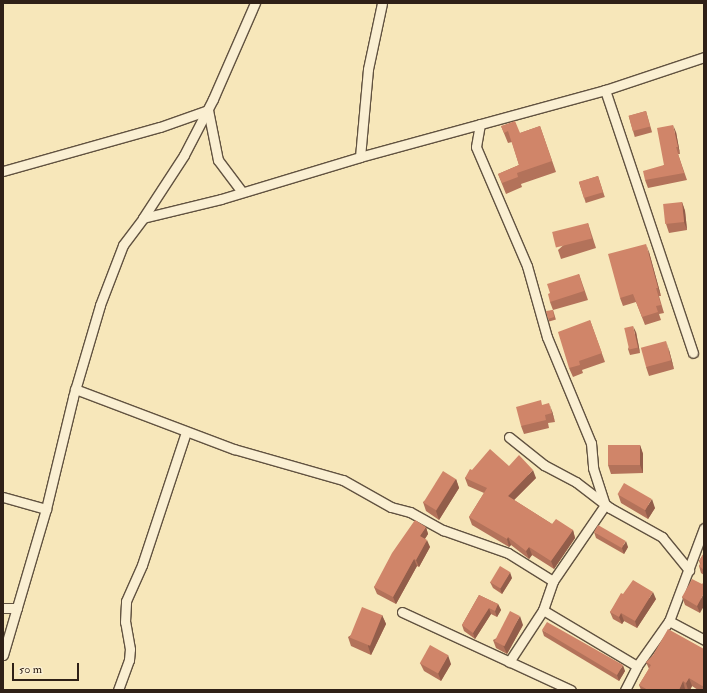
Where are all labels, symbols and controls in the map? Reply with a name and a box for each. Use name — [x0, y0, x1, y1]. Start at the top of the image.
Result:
scale bar — [14, 655, 81, 681]
text: 50 m — [19, 662, 42, 677]

